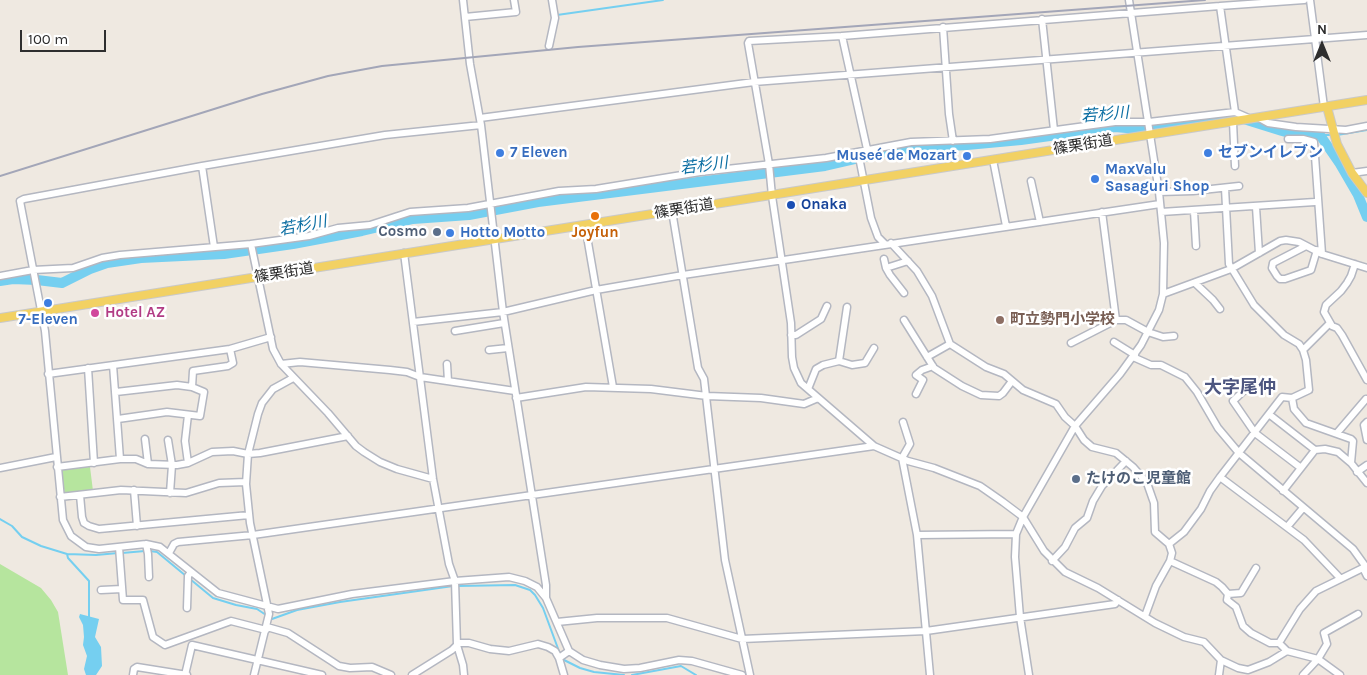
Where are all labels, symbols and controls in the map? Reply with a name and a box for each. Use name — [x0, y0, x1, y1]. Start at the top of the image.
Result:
scale bar — [22, 20, 109, 52]
north arrow — [1297, 20, 1347, 70]
text: N — [1317, 21, 1327, 38]
text: 100 m — [28, 30, 68, 48]
water label: 若杉川 — [1080, 103, 1130, 127]
street label: 篠栗街道 — [1052, 131, 1114, 159]
place label: 7 Eleven — [510, 144, 568, 162]
place label: セブンイレブン — [1218, 144, 1323, 162]
marker: 7 Eleven — [494, 147, 506, 159]
place label: Museé de Mozart — [836, 147, 957, 165]
marker: セブンイレブン — [1202, 147, 1214, 159]
marker: Museé de Mozart — [961, 150, 973, 162]
water label: 若杉川 — [679, 154, 729, 178]
place label: MaxValu Sasaguri Shop — [1105, 161, 1209, 196]
marker: MaxValu Sasaguri Shop — [1089, 173, 1101, 185]
street label: 篠栗街道 — [653, 195, 715, 223]
place label: Onaka — [801, 196, 847, 214]
marker: Onaka — [785, 199, 797, 211]
marker: Joyfun — [589, 210, 601, 222]
water label: 若杉川 — [278, 212, 328, 240]
place label: Cosmo — [378, 223, 427, 241]
place label: Hotto Motto — [460, 224, 545, 242]
place label: Joyfun — [572, 224, 618, 242]
marker: Cosmo — [431, 226, 443, 238]
marker: Hotto Motto — [444, 227, 456, 239]
street label: 篠栗街道 — [253, 259, 315, 287]
marker: 7-Eleven — [42, 297, 54, 309]
place label: Hotel AZ — [105, 304, 165, 322]
marker: Hotel AZ — [89, 307, 101, 319]
place label: 7-Eleven — [18, 311, 78, 329]
place label: 町立勢門小学校 — [1010, 311, 1115, 329]
marker: 町立勢門小学校 — [994, 314, 1006, 326]
district label: 大字尾仲 — [1204, 377, 1276, 399]
place label: たけのこ児童館 — [1086, 470, 1191, 488]
marker: たけのこ児童館 — [1070, 473, 1082, 485]

